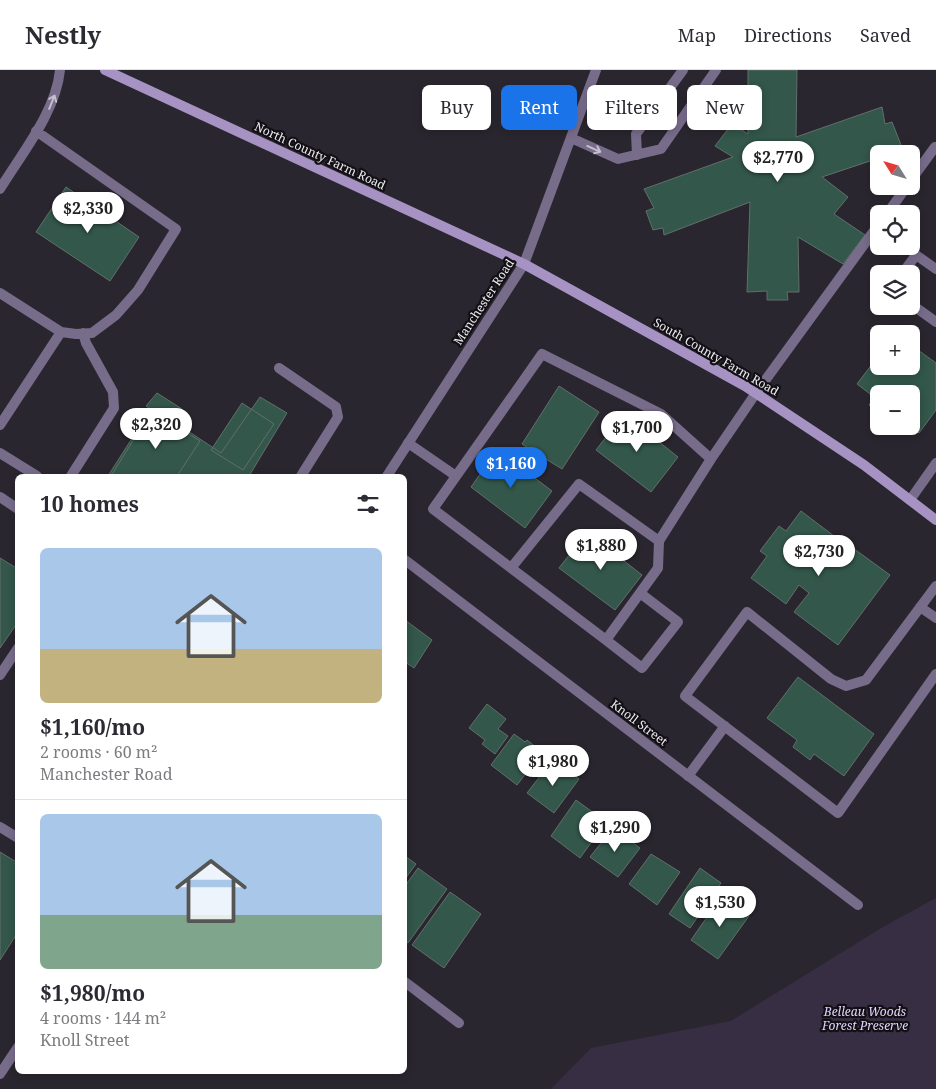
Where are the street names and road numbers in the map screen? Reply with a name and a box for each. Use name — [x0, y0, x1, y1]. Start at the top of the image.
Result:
street label: North County Farm Road — [252, 118, 389, 194]
street label: Manchester Road — [449, 255, 518, 348]
street label: South County Farm Road — [650, 314, 783, 400]
street label: Knoll Street — [607, 696, 671, 750]

